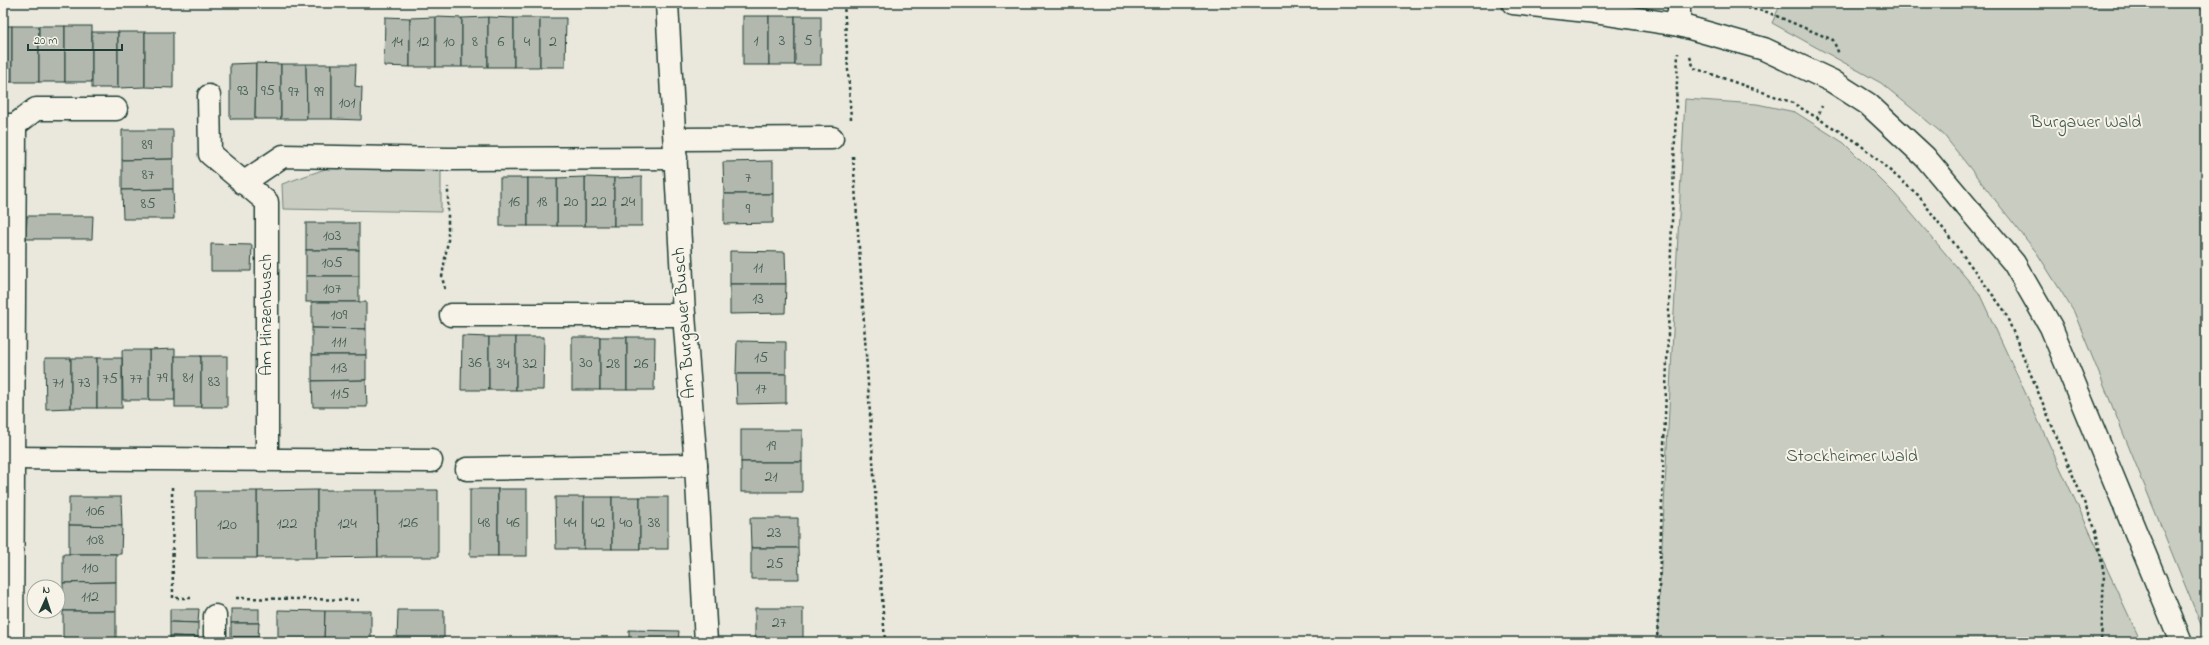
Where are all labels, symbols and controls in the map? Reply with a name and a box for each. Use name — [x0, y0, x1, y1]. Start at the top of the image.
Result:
scale bar — [28, 26, 122, 52]
house number: 1 — [753, 29, 759, 53]
house number: 3 — [779, 29, 785, 53]
house number: 5 — [803, 29, 813, 53]
house number: 14 — [391, 30, 403, 54]
house number: 12 — [416, 30, 430, 54]
house number: 10 — [443, 30, 455, 54]
house number: 8 — [472, 30, 478, 54]
house number: 6 — [497, 30, 505, 54]
house number: 4 — [524, 30, 531, 54]
house number: 2 — [549, 30, 557, 54]
text: 20 m — [34, 32, 57, 50]
house number: 93 — [237, 79, 249, 103]
house number: 95 — [261, 79, 275, 103]
house number: 97 — [288, 80, 300, 104]
house number: 99 — [314, 80, 324, 104]
house number: 101 — [338, 91, 356, 115]
park label: Burgauer Wald — [2030, 110, 2141, 137]
house number: 89 — [142, 133, 153, 157]
house number: 87 — [142, 163, 155, 187]
house number: 7 — [745, 166, 752, 190]
house number: 16 — [508, 190, 520, 214]
house number: 18 — [536, 190, 548, 214]
house number: 20 — [564, 190, 579, 214]
house number: 22 — [591, 190, 607, 214]
house number: 24 — [621, 190, 636, 214]
house number: 85 — [140, 192, 156, 216]
house number: 9 — [746, 197, 751, 221]
house number: 103 — [323, 224, 341, 248]
street label: Am Burgauer Busch — [667, 246, 704, 400]
house number: 105 — [321, 251, 343, 275]
street label: Am Hinzenbusch — [254, 254, 280, 376]
house number: 11 — [753, 256, 763, 280]
house number: 107 — [323, 277, 342, 301]
house number: 13 — [752, 287, 764, 311]
house number: 109 — [331, 303, 348, 327]
house number: 111 — [331, 330, 347, 354]
house number: 15 — [754, 346, 768, 370]
house number: 36 — [468, 351, 482, 375]
house number: 30 — [579, 351, 593, 375]
house number: 34 — [496, 352, 510, 376]
house number: 32 — [523, 352, 537, 376]
house number: 28 — [606, 352, 620, 376]
house number: 26 — [634, 352, 649, 376]
house number: 113 — [331, 356, 347, 380]
house number: 79 — [156, 366, 168, 390]
house number: 81 — [182, 366, 194, 390]
house number: 75 — [102, 367, 118, 391]
house number: 77 — [129, 367, 143, 391]
house number: 83 — [208, 370, 220, 394]
house number: 71 — [52, 371, 64, 395]
house number: 73 — [77, 371, 91, 395]
house number: 17 — [755, 377, 767, 401]
house number: 115 — [330, 382, 350, 406]
house number: 19 — [766, 434, 776, 458]
park label: Stockheimer Wald — [1786, 444, 1918, 470]
house number: 21 — [764, 465, 778, 489]
house number: 106 — [85, 499, 105, 523]
house number: 126 — [398, 511, 418, 535]
house number: 48 — [478, 511, 490, 535]
house number: 46 — [506, 511, 520, 535]
house number: 44 — [563, 511, 577, 535]
house number: 42 — [591, 511, 605, 535]
house number: 40 — [619, 511, 633, 535]
house number: 38 — [648, 511, 660, 535]
house number: 122 — [277, 512, 298, 536]
house number: 124 — [337, 512, 357, 536]
house number: 120 — [217, 513, 237, 537]
house number: 23 — [767, 521, 781, 545]
house number: 108 — [86, 528, 104, 552]
house number: 25 — [766, 552, 784, 576]
house number: 110 — [81, 556, 99, 580]
north arrow — [26, 579, 66, 619]
text: N — [42, 582, 51, 598]
house number: 112 — [81, 585, 99, 609]
house number: 27 — [772, 611, 787, 635]

